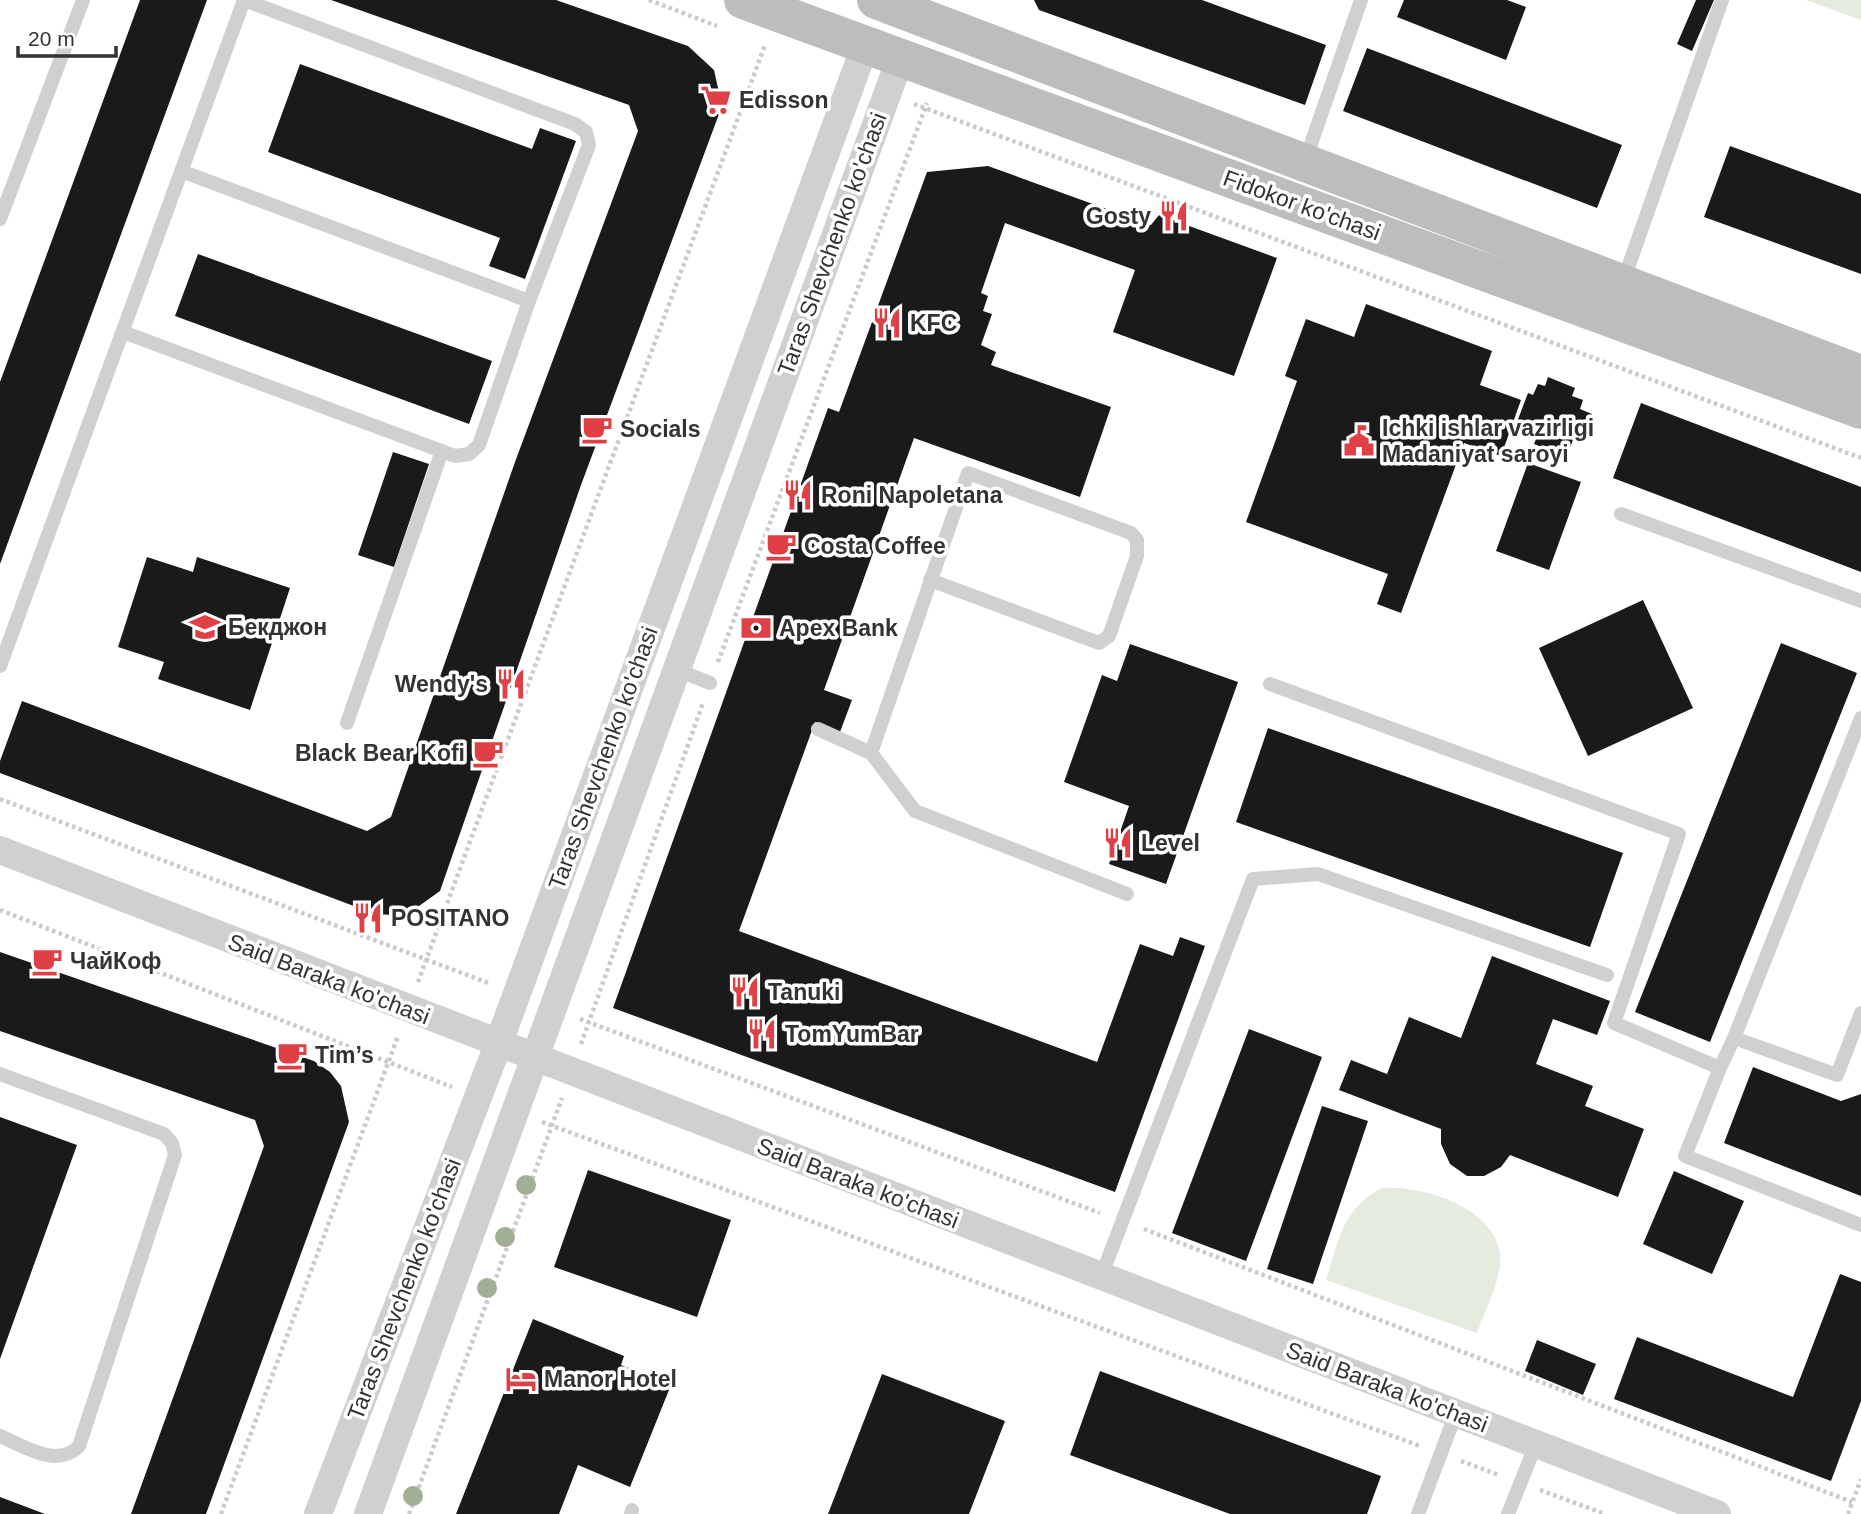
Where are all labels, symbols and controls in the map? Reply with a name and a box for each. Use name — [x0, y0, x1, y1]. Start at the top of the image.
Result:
scale bar — [18, 14, 116, 58]
text: 20 m — [28, 27, 75, 50]
supermarket icon: Edisson — [699, 83, 733, 117]
place label: Edisson — [739, 87, 828, 113]
street label: Taras Shevchenko ko'chasi — [772, 109, 892, 379]
street label: Fidokor ko'chasi — [1220, 164, 1384, 246]
restaurant icon: Gosty — [1157, 199, 1191, 233]
place label: Gosty — [1086, 203, 1151, 229]
restaurant icon: KFC — [870, 306, 904, 340]
place label: KFC — [910, 310, 957, 336]
cafe icon: Socials — [580, 412, 614, 446]
place label: Ichki ishlar vazirligi Madaniyat saroyi — [1382, 415, 1594, 467]
place label: Socials — [620, 416, 701, 442]
public building icon: Ichki ishlar vazirligi Madaniyat saroyi — [1342, 424, 1376, 458]
restaurant icon: Roni Napoletana — [781, 478, 815, 512]
place label: Roni Napoletana — [821, 482, 1003, 508]
cafe icon: Costa Coffee — [764, 529, 798, 563]
place label: Costa Coffee — [804, 533, 946, 559]
school or university icon: Бекджон — [188, 610, 222, 644]
bank icon: Apex Bank — [739, 611, 773, 645]
place label: Бекджон — [228, 614, 327, 640]
place label: Apex Bank — [779, 615, 898, 641]
street label: Taras Shevchenko ko'chasi — [543, 623, 663, 893]
restaurant icon: Wendy's — [494, 667, 528, 701]
place label: Wendy's — [395, 671, 488, 697]
cafe icon: Black Bear Kofi — [471, 736, 505, 770]
place label: Black Bear Kofi — [295, 740, 465, 766]
restaurant icon: Level — [1101, 826, 1135, 860]
place label: Level — [1141, 830, 1200, 856]
restaurant icon: POSITANO — [351, 901, 385, 935]
place label: POSITANO — [391, 905, 509, 931]
street label: Said Baraka ko'chasi — [224, 929, 434, 1029]
cafe icon: ЧайКоф — [30, 944, 64, 978]
place label: ЧайКоф — [70, 948, 161, 974]
restaurant icon: Tanuki — [728, 975, 762, 1009]
place label: Tanuki — [768, 979, 840, 1005]
restaurant icon: TomYumBar — [745, 1017, 779, 1051]
place label: TomYumBar — [785, 1021, 919, 1047]
cafe icon: Tim’s — [275, 1038, 309, 1072]
place label: Tim’s — [315, 1042, 374, 1068]
street label: Said Baraka ko'chasi — [753, 1133, 963, 1233]
street label: Taras Shevchenko ko'chasi — [342, 1155, 466, 1423]
street label: Said Baraka ko'chasi — [1282, 1337, 1492, 1437]
hotel icon: Manor Hotel — [504, 1362, 538, 1396]
place label: Manor Hotel — [544, 1366, 677, 1392]

